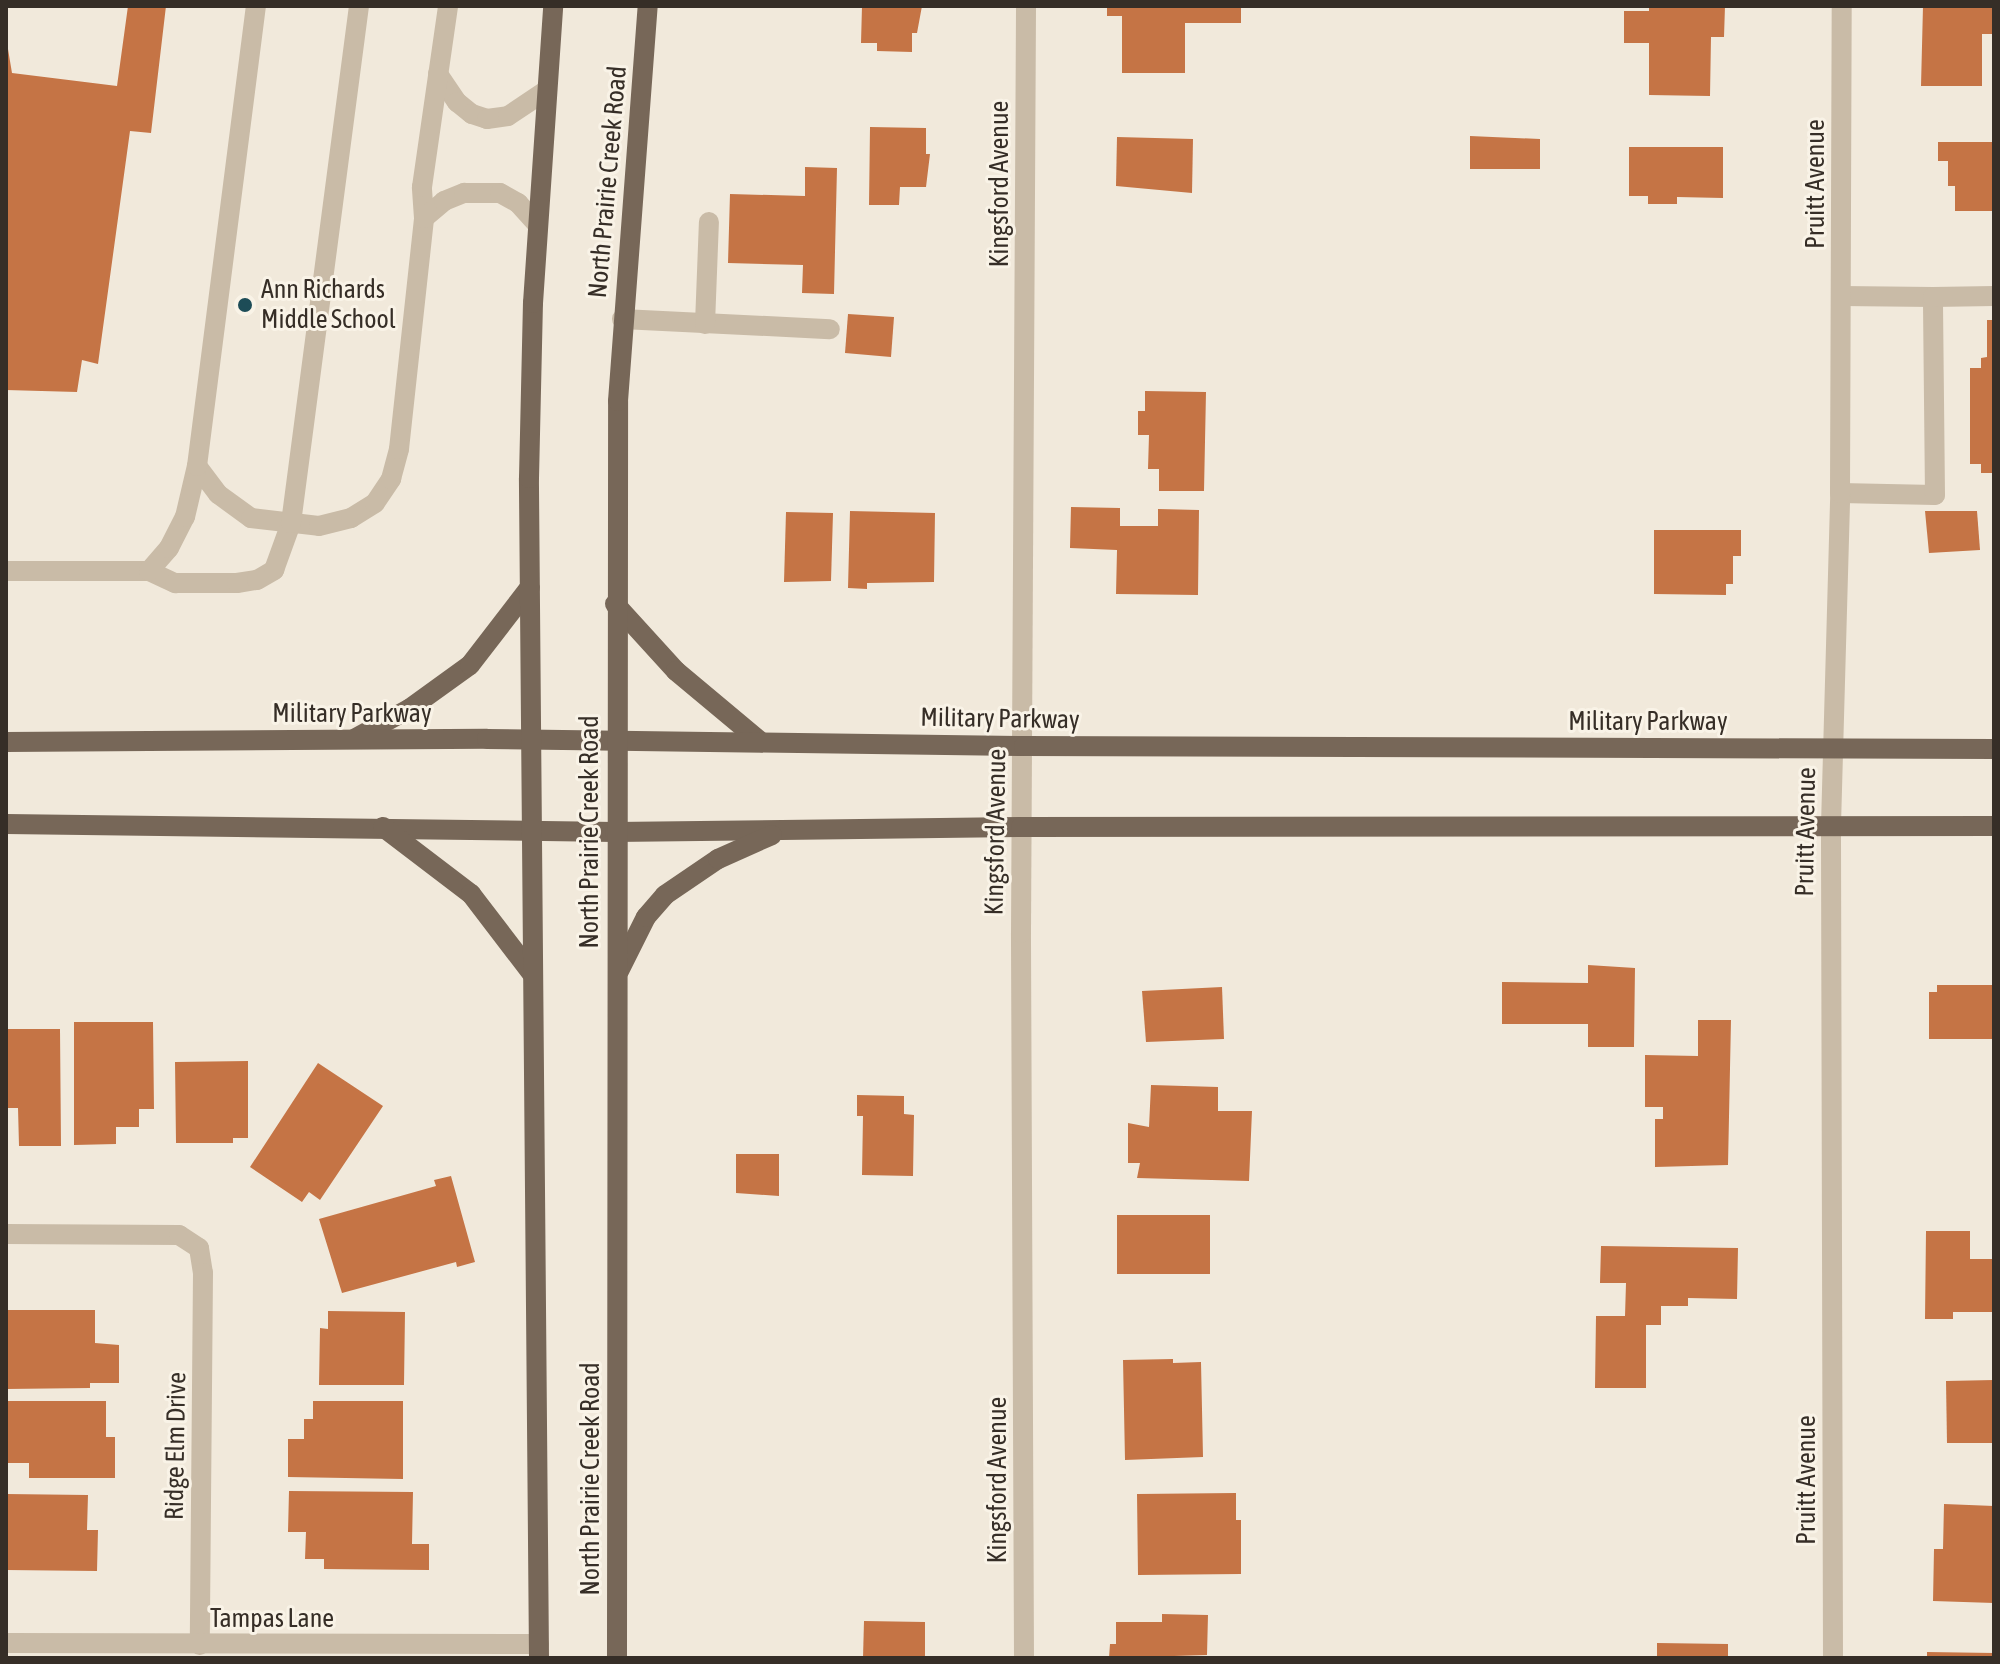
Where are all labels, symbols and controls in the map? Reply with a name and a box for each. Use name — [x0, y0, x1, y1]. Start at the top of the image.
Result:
street label: North Prairie Creek Road — [582, 65, 634, 299]
street label: Kingsford Avenue — [984, 101, 1016, 267]
street label: Pruitt Avenue — [1800, 119, 1832, 249]
place label: Ann Richards Middle School — [261, 274, 396, 336]
marker: Ann Richards Middle School — [236, 296, 254, 314]
street label: Military Parkway — [272, 698, 432, 730]
street label: Military Parkway — [920, 702, 1080, 736]
street label: Military Parkway — [1568, 706, 1728, 738]
street label: North Prairie Creek Road — [574, 715, 606, 949]
street label: Kingsford Avenue — [979, 748, 1013, 916]
street label: Pruitt Avenue — [1789, 767, 1823, 897]
street label: North Prairie Creek Road — [575, 1362, 607, 1596]
street label: Ridge Elm Drive — [159, 1372, 193, 1520]
street label: Kingsford Avenue — [982, 1397, 1014, 1563]
street label: Pruitt Avenue — [1791, 1415, 1823, 1545]
street label: Tampas Lane — [210, 1603, 334, 1635]

